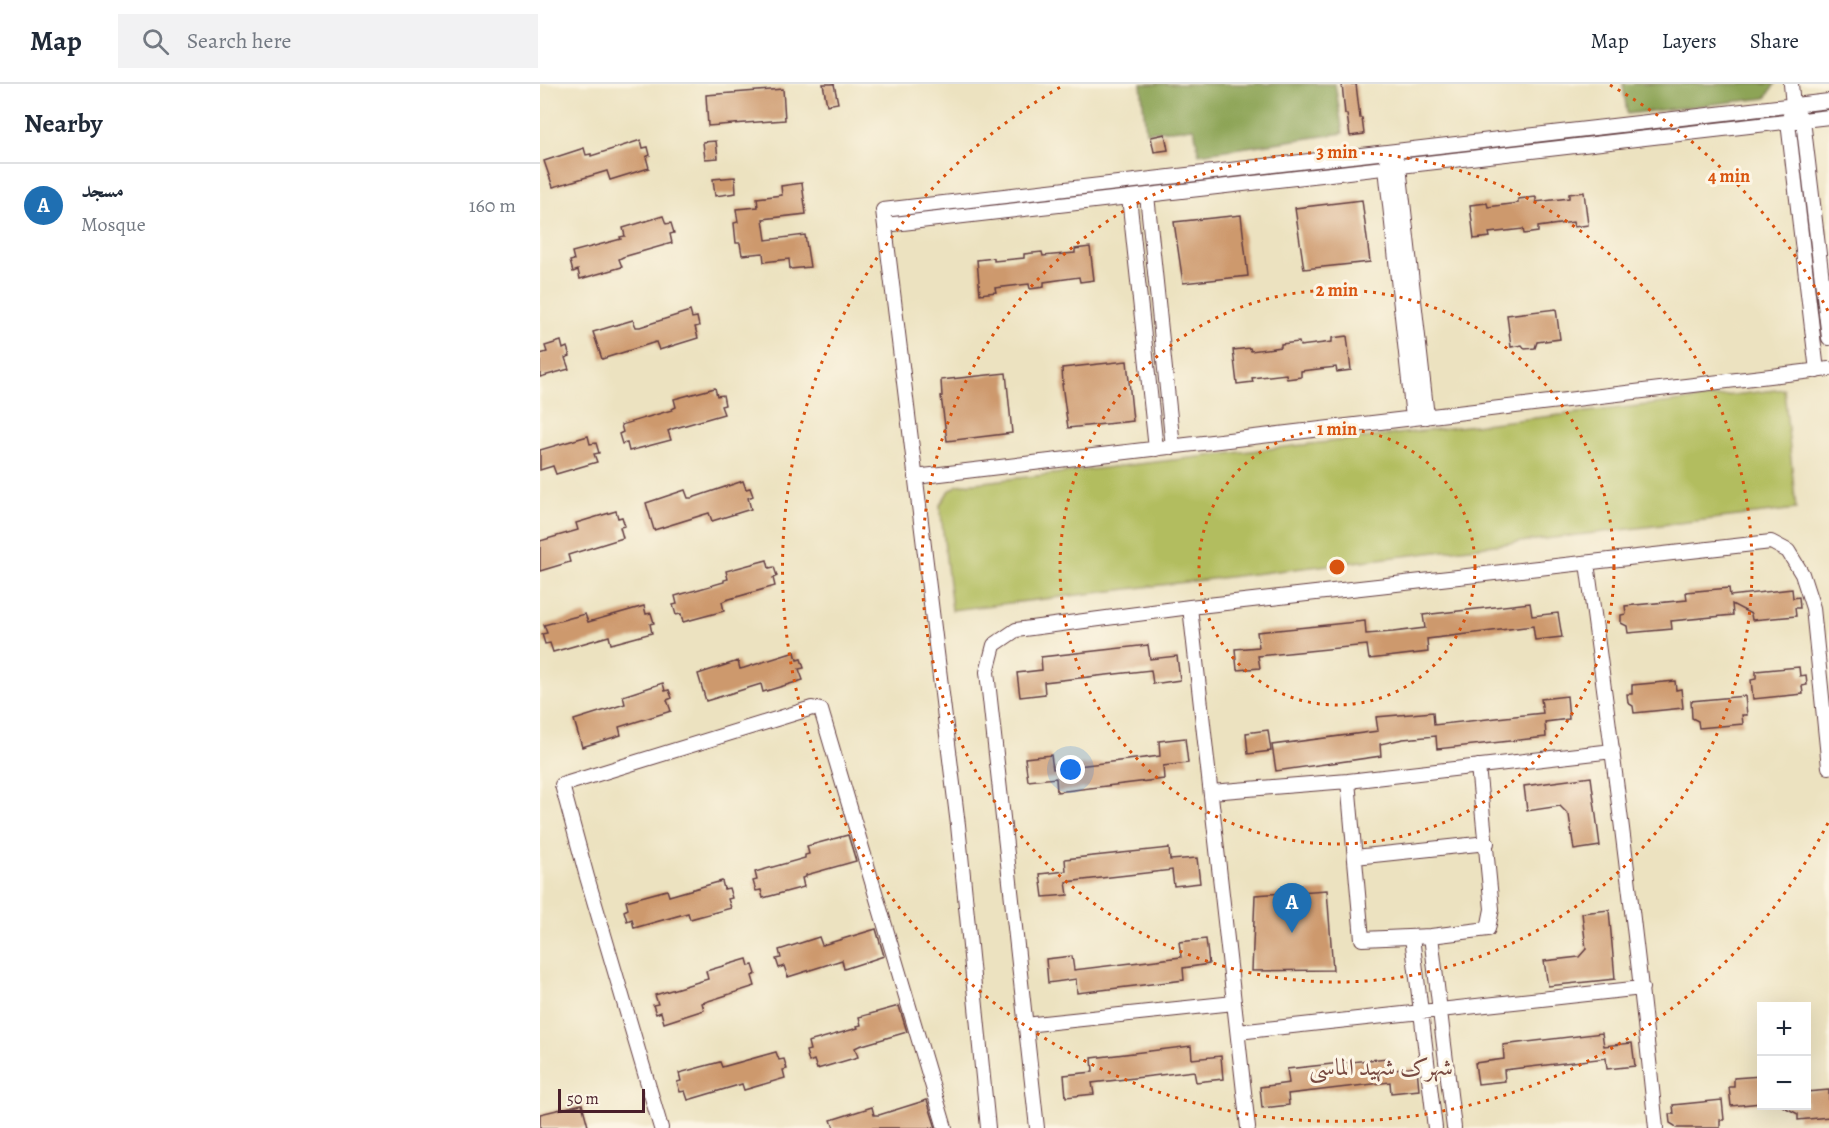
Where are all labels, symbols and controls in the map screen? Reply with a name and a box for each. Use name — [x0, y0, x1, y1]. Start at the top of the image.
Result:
search box — [118, 14, 538, 68]
text: Map — [30, 22, 82, 60]
icon: search — [139, 25, 172, 58]
text: Search here — [187, 26, 291, 56]
text: Map — [1590, 27, 1629, 55]
text: Layers — [1662, 27, 1717, 55]
text: Share — [1750, 27, 1799, 55]
text: Nearby — [24, 106, 103, 141]
text: 3 min — [1316, 140, 1358, 164]
text: 4 min — [1708, 164, 1750, 188]
text: مسجد — [81, 175, 124, 205]
text: A — [37, 192, 50, 219]
text: 160 m — [469, 192, 516, 219]
text: Mosque — [81, 211, 146, 238]
text: 2 min — [1316, 278, 1358, 302]
text: 1 min — [1317, 417, 1357, 441]
centre of rings — [1327, 557, 1347, 577]
your location — [1056, 755, 1085, 784]
pin: A — [1272, 884, 1311, 933]
map controls — [1757, 1002, 1811, 1110]
button: + — [1757, 1002, 1811, 1056]
district label: شهرک شهید الماسی — [1309, 1051, 1453, 1084]
button: − — [1757, 1056, 1811, 1110]
scale bar — [558, 1086, 645, 1114]
text: 50 m — [567, 1088, 599, 1110]

